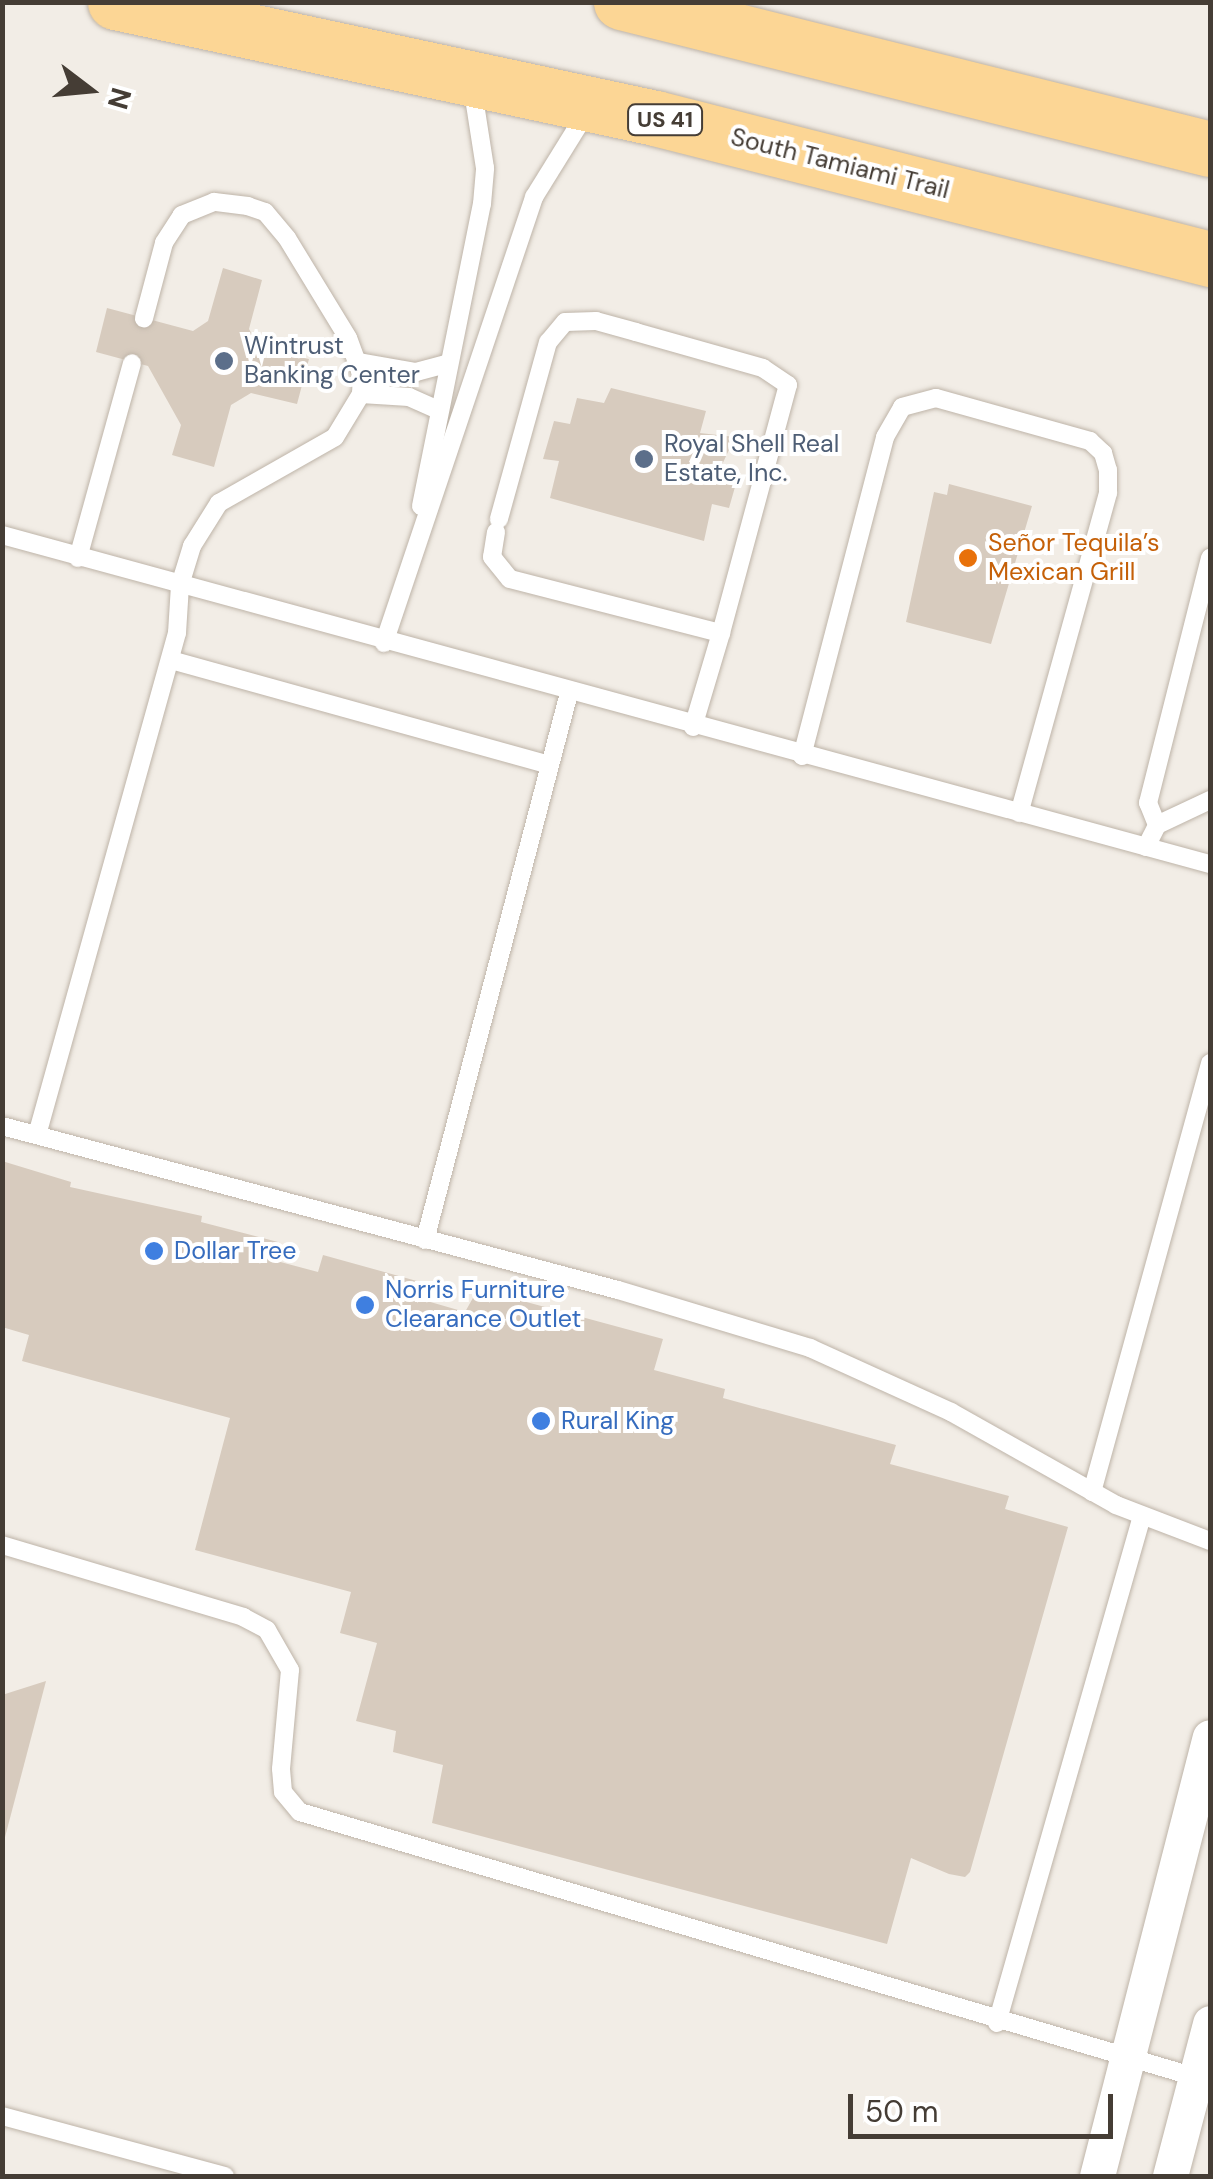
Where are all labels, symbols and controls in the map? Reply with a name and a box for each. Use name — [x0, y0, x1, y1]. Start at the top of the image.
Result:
north arrow — [40, 40, 140, 140]
text: N — [99, 83, 140, 113]
road number: US 41 — [625, 103, 705, 137]
street label: South Tamiami Trail — [728, 122, 952, 206]
place label: Wintrust Banking Center — [244, 332, 420, 391]
marker: Wintrust Banking Center — [213, 350, 235, 372]
place label: Royal Shell Real Estate, Inc. — [664, 430, 839, 489]
marker: Royal Shell Real Estate, Inc. — [633, 448, 655, 470]
place label: Señor Tequila’s Mexican Grill — [988, 529, 1160, 588]
marker: Señor Tequila’s Mexican Grill — [957, 547, 979, 569]
place label: Dollar Tree — [174, 1236, 296, 1266]
marker: Dollar Tree — [143, 1240, 165, 1262]
place label: Norris Furniture Clearance Outlet — [385, 1276, 581, 1335]
marker: Norris Furniture Clearance Outlet — [354, 1294, 376, 1316]
place label: Rural King — [561, 1406, 674, 1436]
marker: Rural King — [530, 1410, 552, 1432]
scale bar — [853, 2074, 1118, 2136]
text: 50 m — [865, 2092, 939, 2131]

